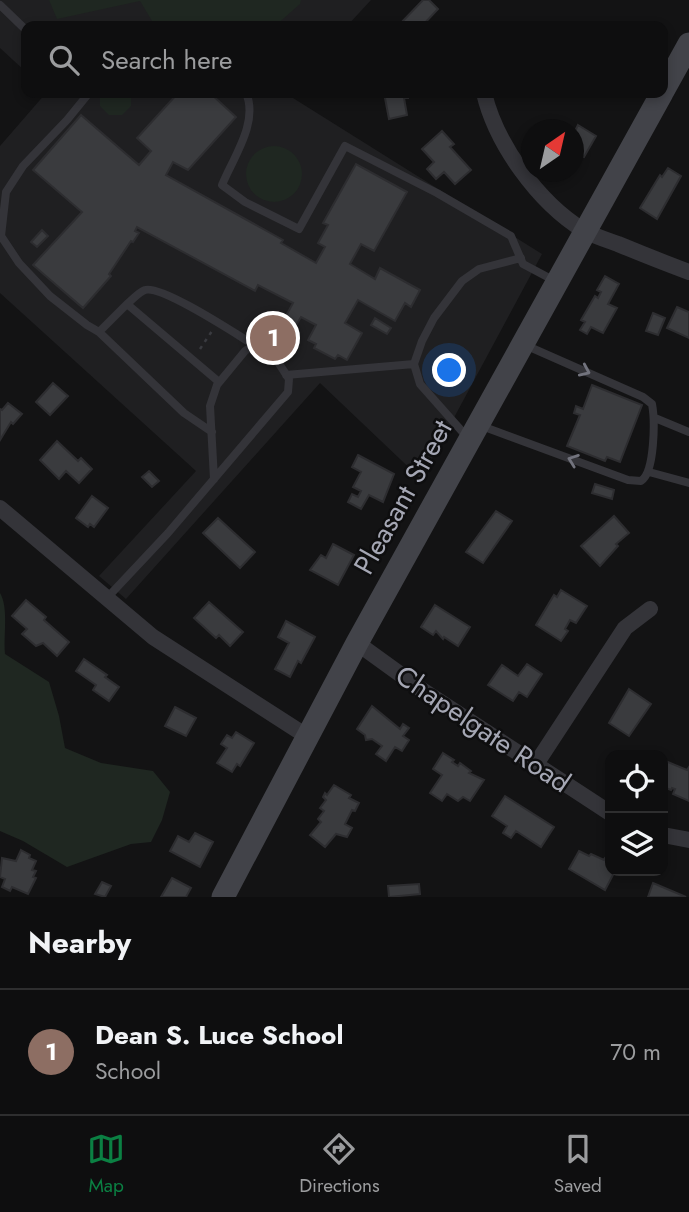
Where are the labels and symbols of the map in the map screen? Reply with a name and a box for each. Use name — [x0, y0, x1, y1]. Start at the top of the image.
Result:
north arrow — [521, 119, 584, 182]
pin: 1 — [250, 312, 296, 364]
your location — [432, 353, 466, 387]
one-way arrow — [578, 363, 590, 377]
street label: Pleasant Street — [344, 412, 463, 582]
one-way arrow — [568, 454, 580, 468]
street label: Chapelgate Road — [387, 655, 579, 803]

